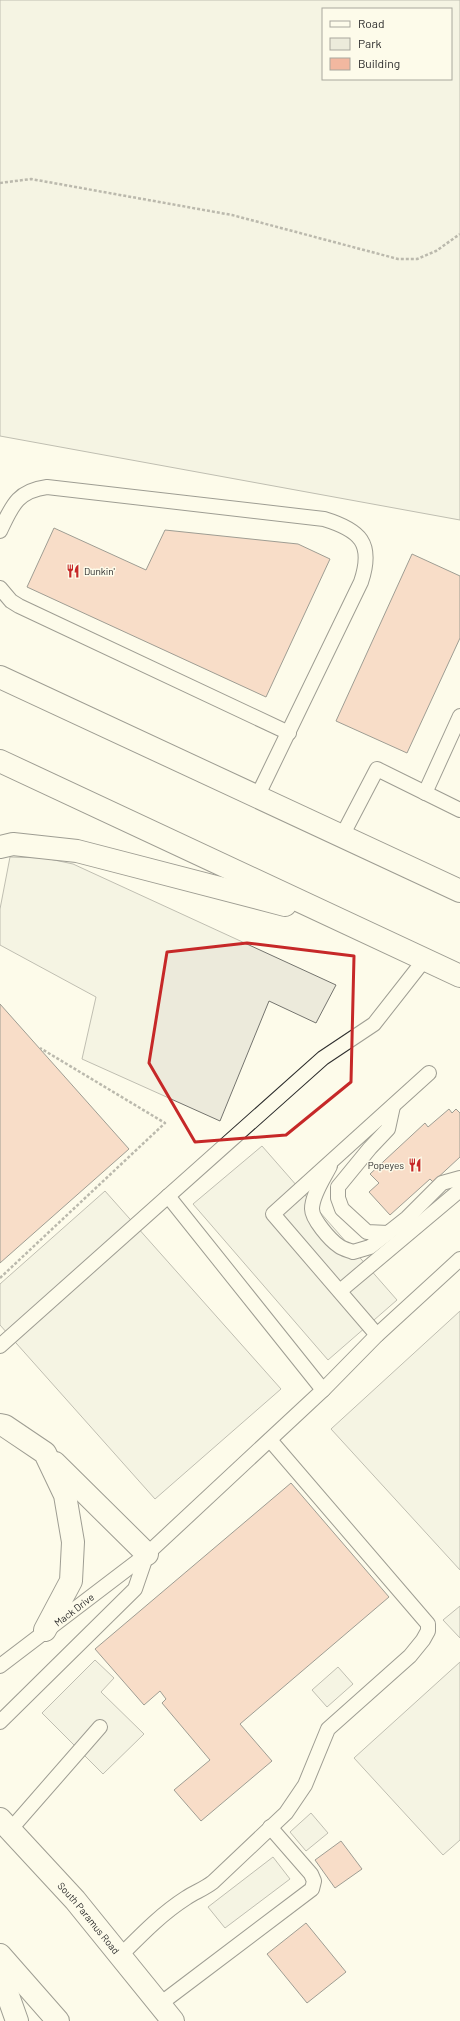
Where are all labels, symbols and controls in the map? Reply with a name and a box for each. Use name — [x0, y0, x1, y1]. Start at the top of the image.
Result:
legend — [322, 8, 452, 80]
text: Road — [358, 16, 385, 30]
text: Park — [358, 36, 382, 50]
text: Building — [358, 56, 400, 70]
restaurant icon: Dunkin' — [65, 563, 81, 579]
place label: Dunkin' — [84, 565, 115, 577]
restaurant icon: Popeyes — [407, 1157, 423, 1173]
place label: Popeyes — [368, 1159, 404, 1171]
street label: Mack Drive — [52, 1591, 96, 1629]
street label: South Paramus Road — [55, 1879, 122, 1956]

